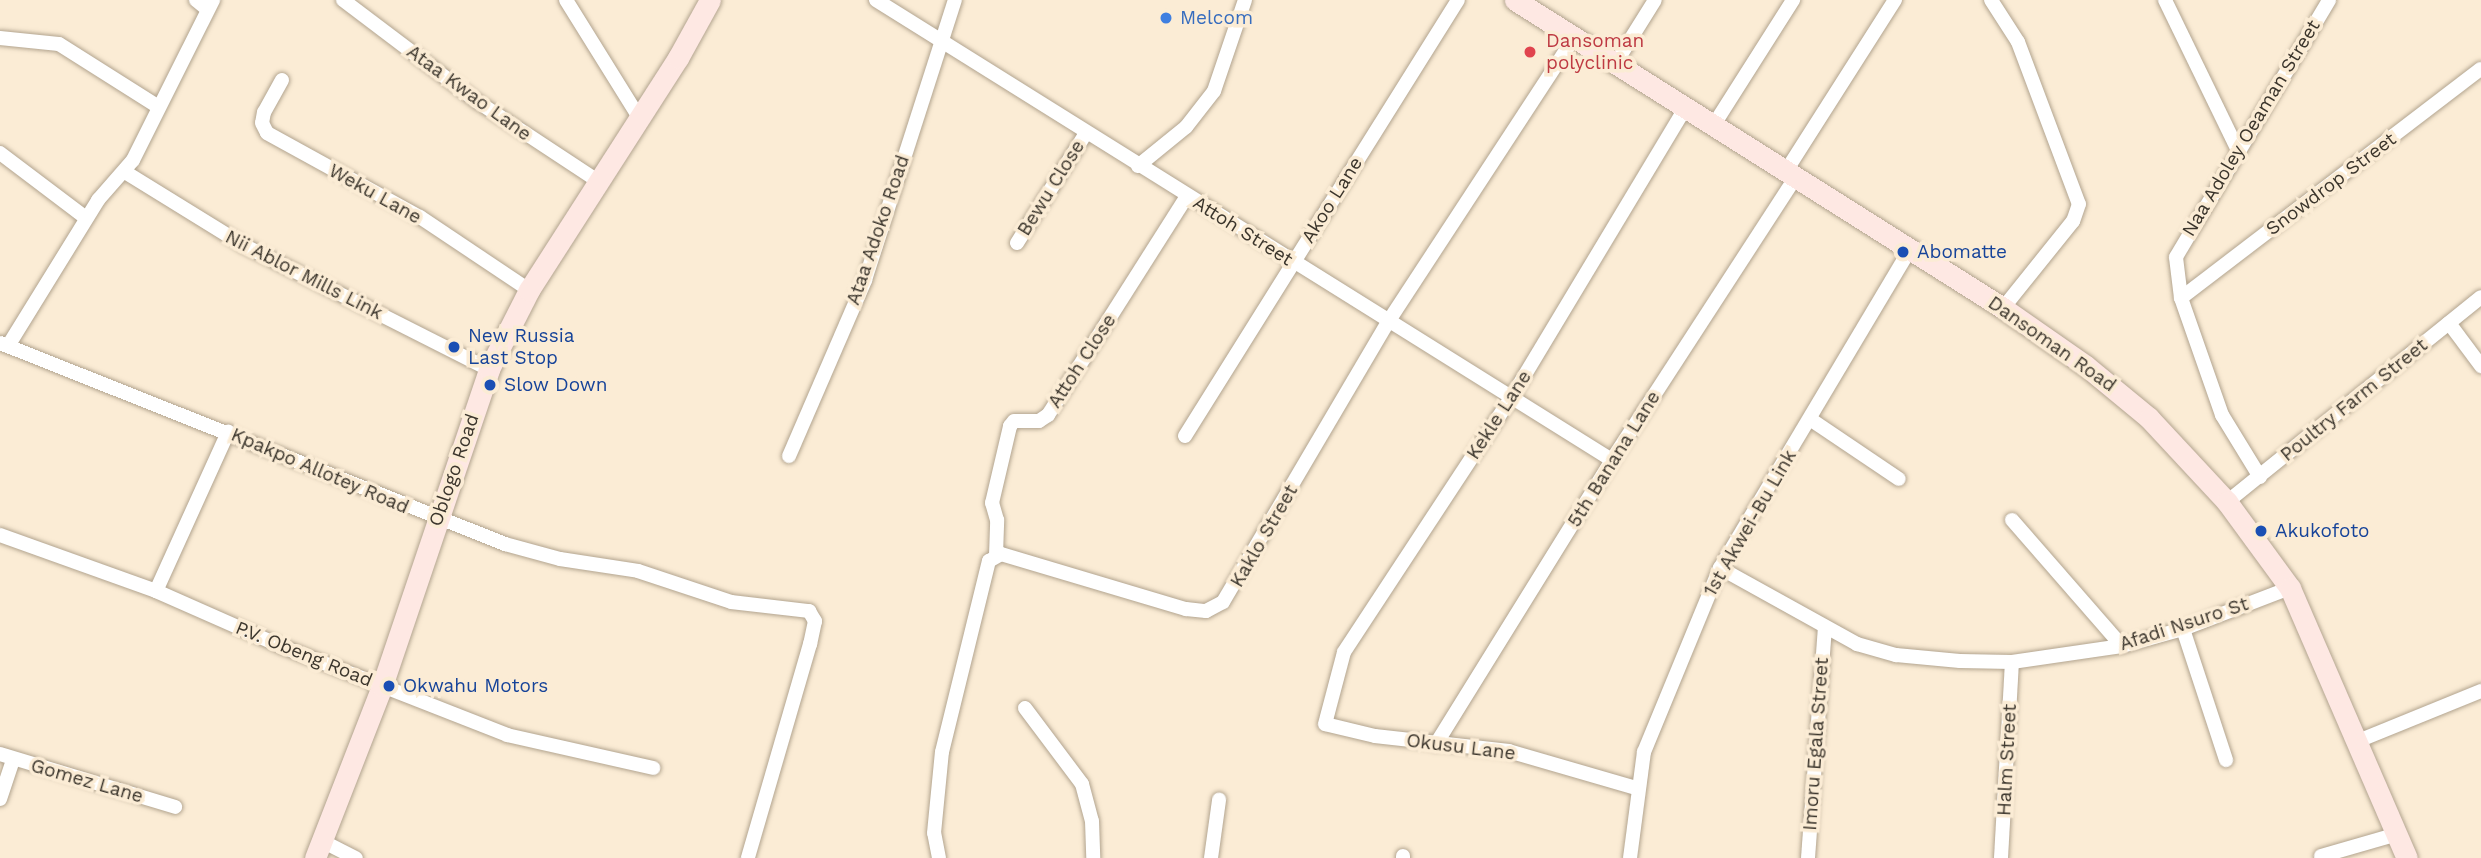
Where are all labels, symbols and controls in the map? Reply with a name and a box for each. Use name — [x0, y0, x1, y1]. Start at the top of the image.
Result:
place label: Melcom — [1180, 7, 1253, 29]
marker: Melcom — [1158, 10, 1174, 26]
street label: Naa Adoley Oeaman Street — [2177, 15, 2325, 241]
place label: Dansoman polyclinic — [1546, 30, 1644, 74]
street label: Ataa Kwao Lane — [402, 40, 536, 146]
marker: Dansoman polyclinic — [1520, 42, 1540, 62]
street label: Snowdrop Street — [2262, 128, 2400, 240]
street label: Bewu Close — [1013, 136, 1089, 240]
street label: Ataa Adoko Road — [841, 152, 915, 308]
street label: Akoo Lane — [1297, 153, 1367, 247]
street label: Weku Lane — [325, 159, 425, 229]
street label: Attoh Street — [1189, 191, 1297, 271]
street label: Nii Ablor Mills Link — [221, 225, 387, 325]
place label: Abomatte — [1917, 241, 2007, 263]
marker: Abomatte — [1895, 244, 1911, 260]
street label: Dansoman Road — [1984, 291, 2120, 397]
street label: Attoh Close — [1043, 310, 1121, 412]
place label: New Russia Last Stop — [468, 325, 575, 369]
street label: Poultry Farm Street — [2276, 334, 2432, 466]
marker: New Russia Last Stop — [446, 339, 462, 355]
street label: Kekle Lane — [1462, 366, 1536, 464]
place label: Slow Down — [504, 374, 608, 396]
marker: Slow Down — [482, 377, 498, 393]
street label: 5th Banana Lane — [1563, 386, 1665, 532]
street label: Oblogo Road — [424, 411, 484, 529]
street label: Kpakpo Allotey Road — [227, 423, 413, 519]
street label: 1st Akwei-Bu Link — [1699, 445, 1801, 601]
street label: Kaklo Street — [1225, 481, 1303, 591]
place label: Akukofoto — [2275, 520, 2369, 542]
marker: Akukofoto — [2253, 523, 2269, 539]
street label: Afadi Nsuro St — [2117, 592, 2251, 656]
street label: P.V. Obeng Road — [232, 616, 376, 692]
street label: Imoru Egala Street — [1799, 656, 1833, 832]
place label: Okwahu Motors — [403, 675, 548, 697]
marker: Okwahu Motors — [381, 678, 397, 694]
street label: Halm Street — [1993, 703, 2021, 817]
street label: Okusu Lane — [1405, 729, 1517, 765]
street label: Gomez Lane — [28, 754, 146, 808]

